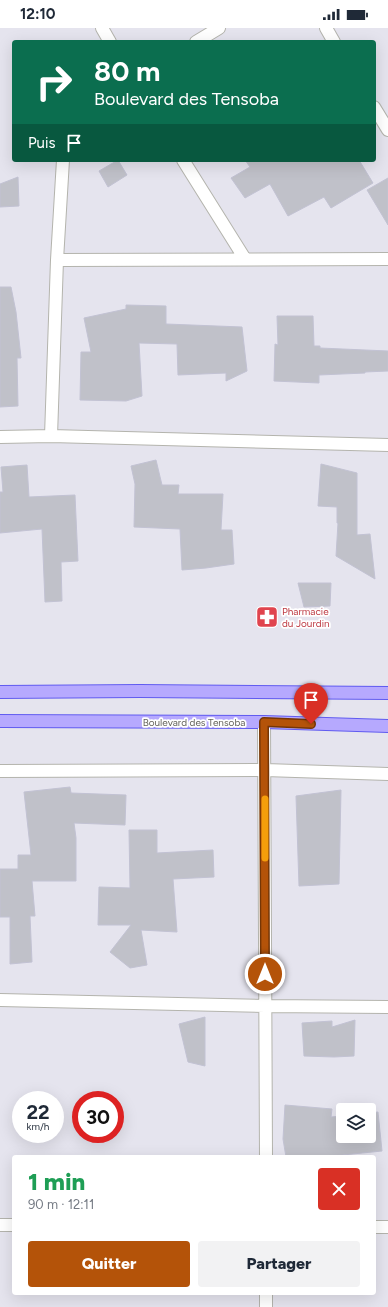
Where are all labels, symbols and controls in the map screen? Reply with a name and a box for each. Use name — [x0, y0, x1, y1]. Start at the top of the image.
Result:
text: 12:10 — [20, 5, 56, 23]
text: 80 m — [94, 54, 160, 88]
icon: right — [28, 56, 80, 108]
text: Boulevard des Tensoba — [94, 88, 279, 110]
icon: arrive — [63, 132, 85, 154]
text: Puis — [28, 134, 55, 152]
pharmacy icon: Pharmacie du Jourdin — [254, 604, 280, 630]
place label: Pharmacie du Jourdin — [282, 605, 330, 630]
pin — [294, 683, 328, 724]
icon: arrive — [300, 689, 322, 711]
street label: Boulevard des Tensoba — [143, 716, 245, 729]
position arrow — [244, 953, 286, 995]
speed limit sign: 30 — [72, 1091, 124, 1143]
text: 22 — [26, 1100, 50, 1124]
map controls — [336, 1103, 376, 1143]
button: layers — [336, 1103, 376, 1143]
text: km/h — [27, 1120, 49, 1133]
text: 1 min — [28, 1167, 85, 1196]
button: close — [318, 1168, 360, 1210]
text: 90 m · 12:11 — [28, 1197, 94, 1212]
button: Quitter — [28, 1241, 190, 1287]
button: Partager — [198, 1241, 360, 1287]

